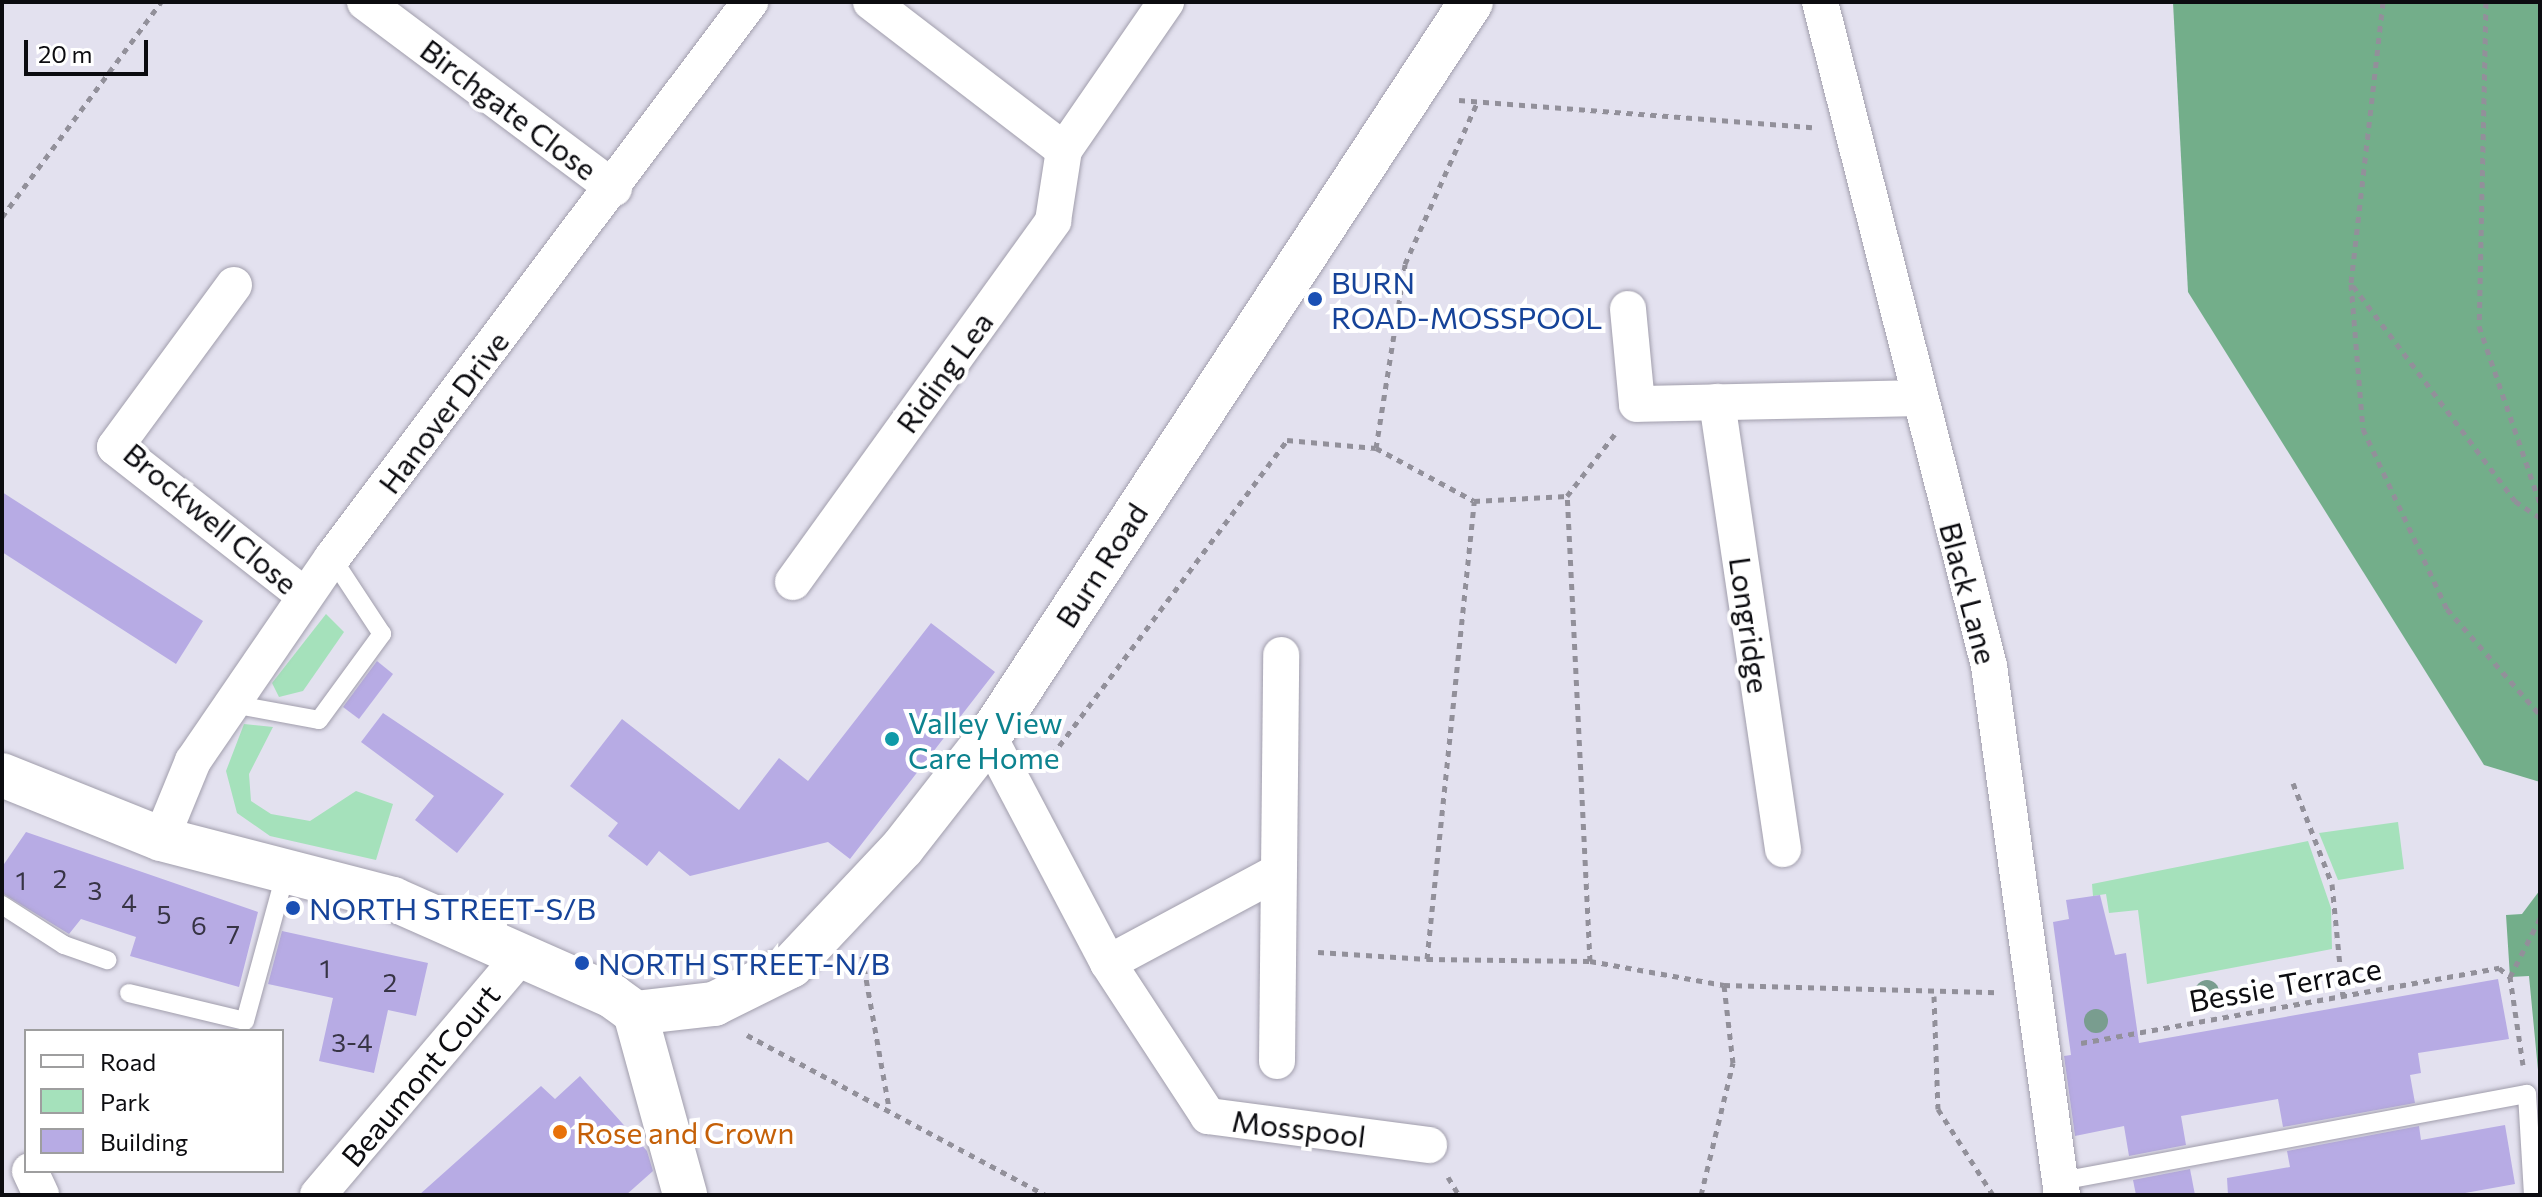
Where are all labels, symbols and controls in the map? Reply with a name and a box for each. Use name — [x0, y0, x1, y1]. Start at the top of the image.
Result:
scale bar — [28, 24, 152, 74]
street label: Birchgate Close — [414, 31, 604, 187]
text: 20 m — [38, 39, 92, 68]
place label: BURN ROAD-MOSSPOOL — [1331, 264, 1603, 334]
marker: BURN ROAD-MOSSPOOL — [1306, 290, 1324, 308]
street label: Riding Lea — [888, 304, 1000, 440]
street label: Hanover Drive — [370, 324, 516, 500]
street label: Brockwell Close — [117, 435, 305, 601]
street label: Burn Road — [1047, 496, 1155, 634]
street label: Black Lane — [1933, 518, 2005, 668]
street label: Longridge — [1723, 554, 1777, 696]
place label: Valley View Care Home — [908, 704, 1062, 774]
marker: Valley View Care Home — [883, 730, 901, 748]
house number: 2 — [53, 862, 67, 894]
house number: 1 — [15, 864, 27, 896]
house number: 3 — [88, 874, 102, 906]
house number: 4 — [121, 886, 137, 918]
place label: NORTH STREET-S/B — [309, 890, 596, 926]
house number: 5 — [157, 898, 171, 930]
marker: NORTH STREET-S/B — [284, 899, 302, 917]
house number: 6 — [191, 909, 207, 941]
house number: 7 — [226, 918, 240, 950]
place label: NORTH STREET-N/B — [598, 945, 890, 981]
street label: Bessie Terrace — [2186, 949, 2384, 1019]
house number: 1 — [319, 952, 331, 984]
marker: NORTH STREET-N/B — [573, 954, 591, 972]
house number: 2 — [383, 966, 397, 998]
street label: Beaumont Court — [333, 977, 507, 1173]
house number: 3-4 — [331, 1026, 373, 1058]
legend — [24, 1029, 284, 1173]
text: Road — [100, 1047, 156, 1076]
text: Park — [100, 1087, 150, 1116]
street label: Mosspool — [1230, 1102, 1368, 1154]
place label: Rose and Crown — [576, 1114, 795, 1150]
marker: Rose and Crown — [551, 1123, 569, 1141]
text: Building — [100, 1127, 188, 1156]

